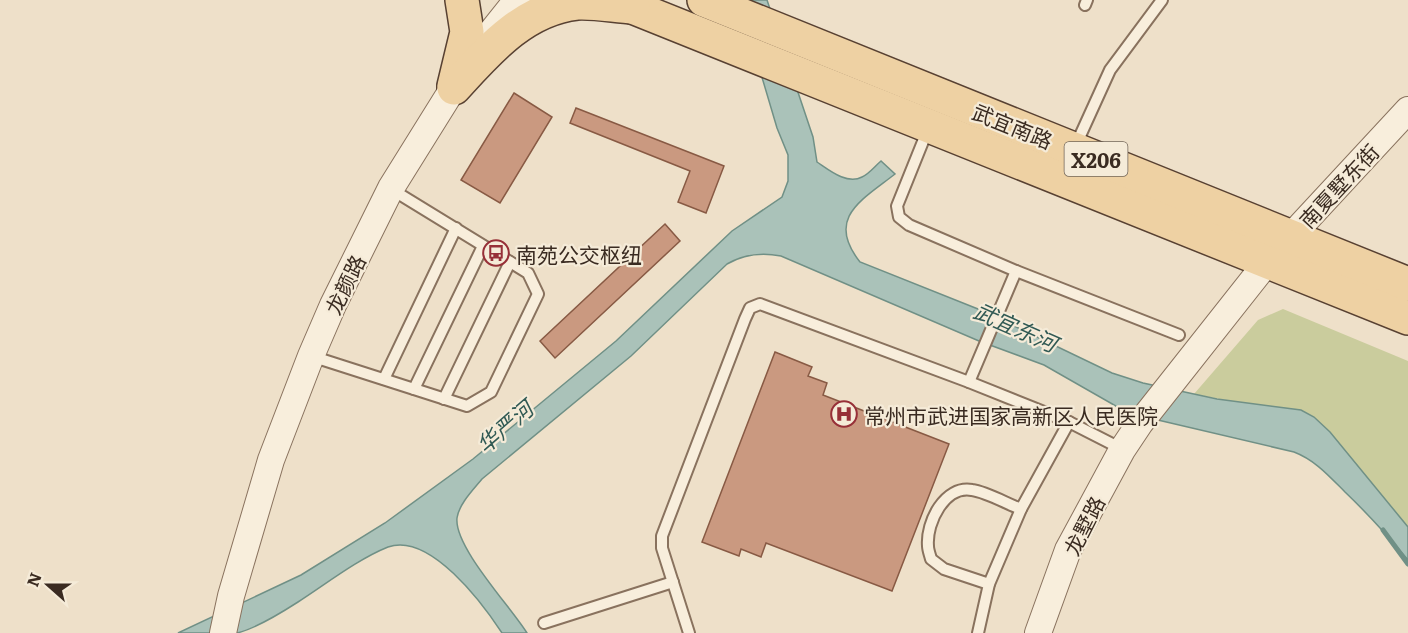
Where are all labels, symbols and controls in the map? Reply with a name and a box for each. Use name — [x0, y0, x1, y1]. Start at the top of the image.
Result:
street label: 武宜南路 — [968, 95, 1058, 155]
street label: 南夏墅东街 — [1291, 136, 1385, 234]
road number: X206 — [1064, 142, 1128, 176]
bus stop icon: 南苑公交枢纽 — [481, 238, 511, 268]
place label: 南苑公交枢纽 — [516, 238, 642, 269]
street label: 龙颜路 — [316, 249, 372, 319]
water label: 武宜东河 — [969, 293, 1067, 361]
water label: 华严河 — [468, 389, 543, 460]
hospital icon: 常州市武进国家高新区人民医院 — [829, 399, 859, 429]
place label: 常州市武进国家高新区人民医院 — [864, 399, 1158, 430]
street label: 龙墅路 — [1055, 490, 1111, 560]
north arrow — [18, 555, 78, 615]
text: N — [19, 569, 47, 590]

